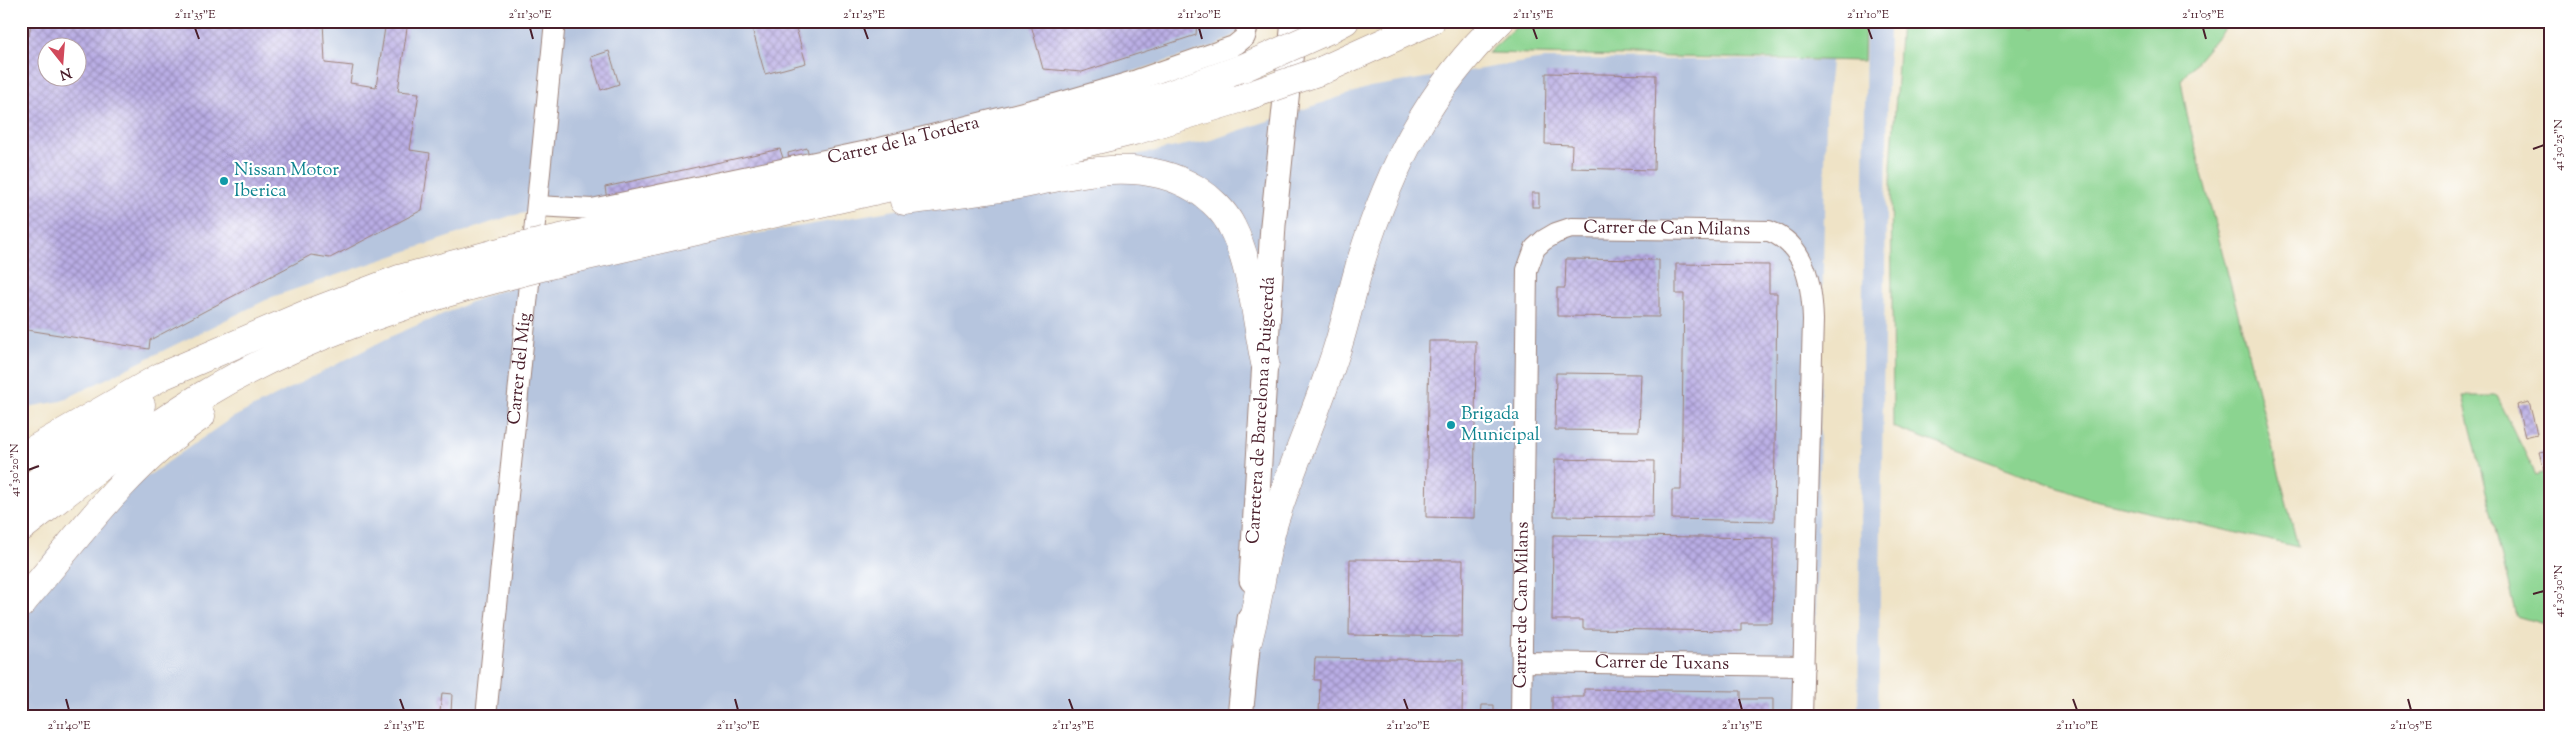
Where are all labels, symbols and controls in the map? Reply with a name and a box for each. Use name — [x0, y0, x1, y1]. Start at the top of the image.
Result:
text: 2°11'35"E — [174, 6, 216, 24]
text: 2°11'30"E — [509, 6, 552, 24]
text: 2°11'25"E — [843, 6, 886, 24]
text: 2°11'20"E — [1177, 6, 1222, 24]
text: 2°11'15"E — [1513, 6, 1554, 24]
text: 2°11'10"E — [1847, 6, 1890, 24]
text: 2°11'05"E — [2182, 6, 2225, 24]
north arrow — [38, 38, 88, 88]
text: N — [57, 61, 73, 84]
street label: Carrer de la Tordera — [825, 110, 982, 172]
text: 41°30'25"N — [2550, 119, 2568, 171]
place label: Nissan Motor Iberica — [234, 158, 339, 205]
marker: Nissan Motor Iberica — [218, 175, 230, 187]
street label: Carrer de Can Milans — [1583, 215, 1750, 244]
street label: Carretera de Barcelona a Puigcerdá — [1241, 276, 1283, 545]
street label: Carrer del Mig — [502, 311, 539, 426]
place label: Brigada Municipal — [1461, 402, 1540, 449]
marker: Brigada Municipal — [1445, 419, 1457, 431]
text: 41°30'20"N — [6, 443, 24, 497]
street label: Carrer de Can Milans — [1508, 521, 1537, 689]
text: 41°30'30"N — [2550, 564, 2568, 617]
street label: Carrer de Tuxans — [1595, 650, 1729, 678]
text: 2°11'40"E — [48, 717, 91, 735]
text: 2°11'35"E — [383, 717, 425, 735]
text: 2°11'30"E — [717, 717, 760, 735]
text: 2°11'25"E — [1052, 717, 1095, 735]
text: 2°11'20"E — [1386, 717, 1431, 735]
text: 2°11'15"E — [1722, 717, 1763, 735]
text: 2°11'10"E — [2056, 717, 2099, 735]
text: 2°11'05"E — [2390, 717, 2433, 735]

